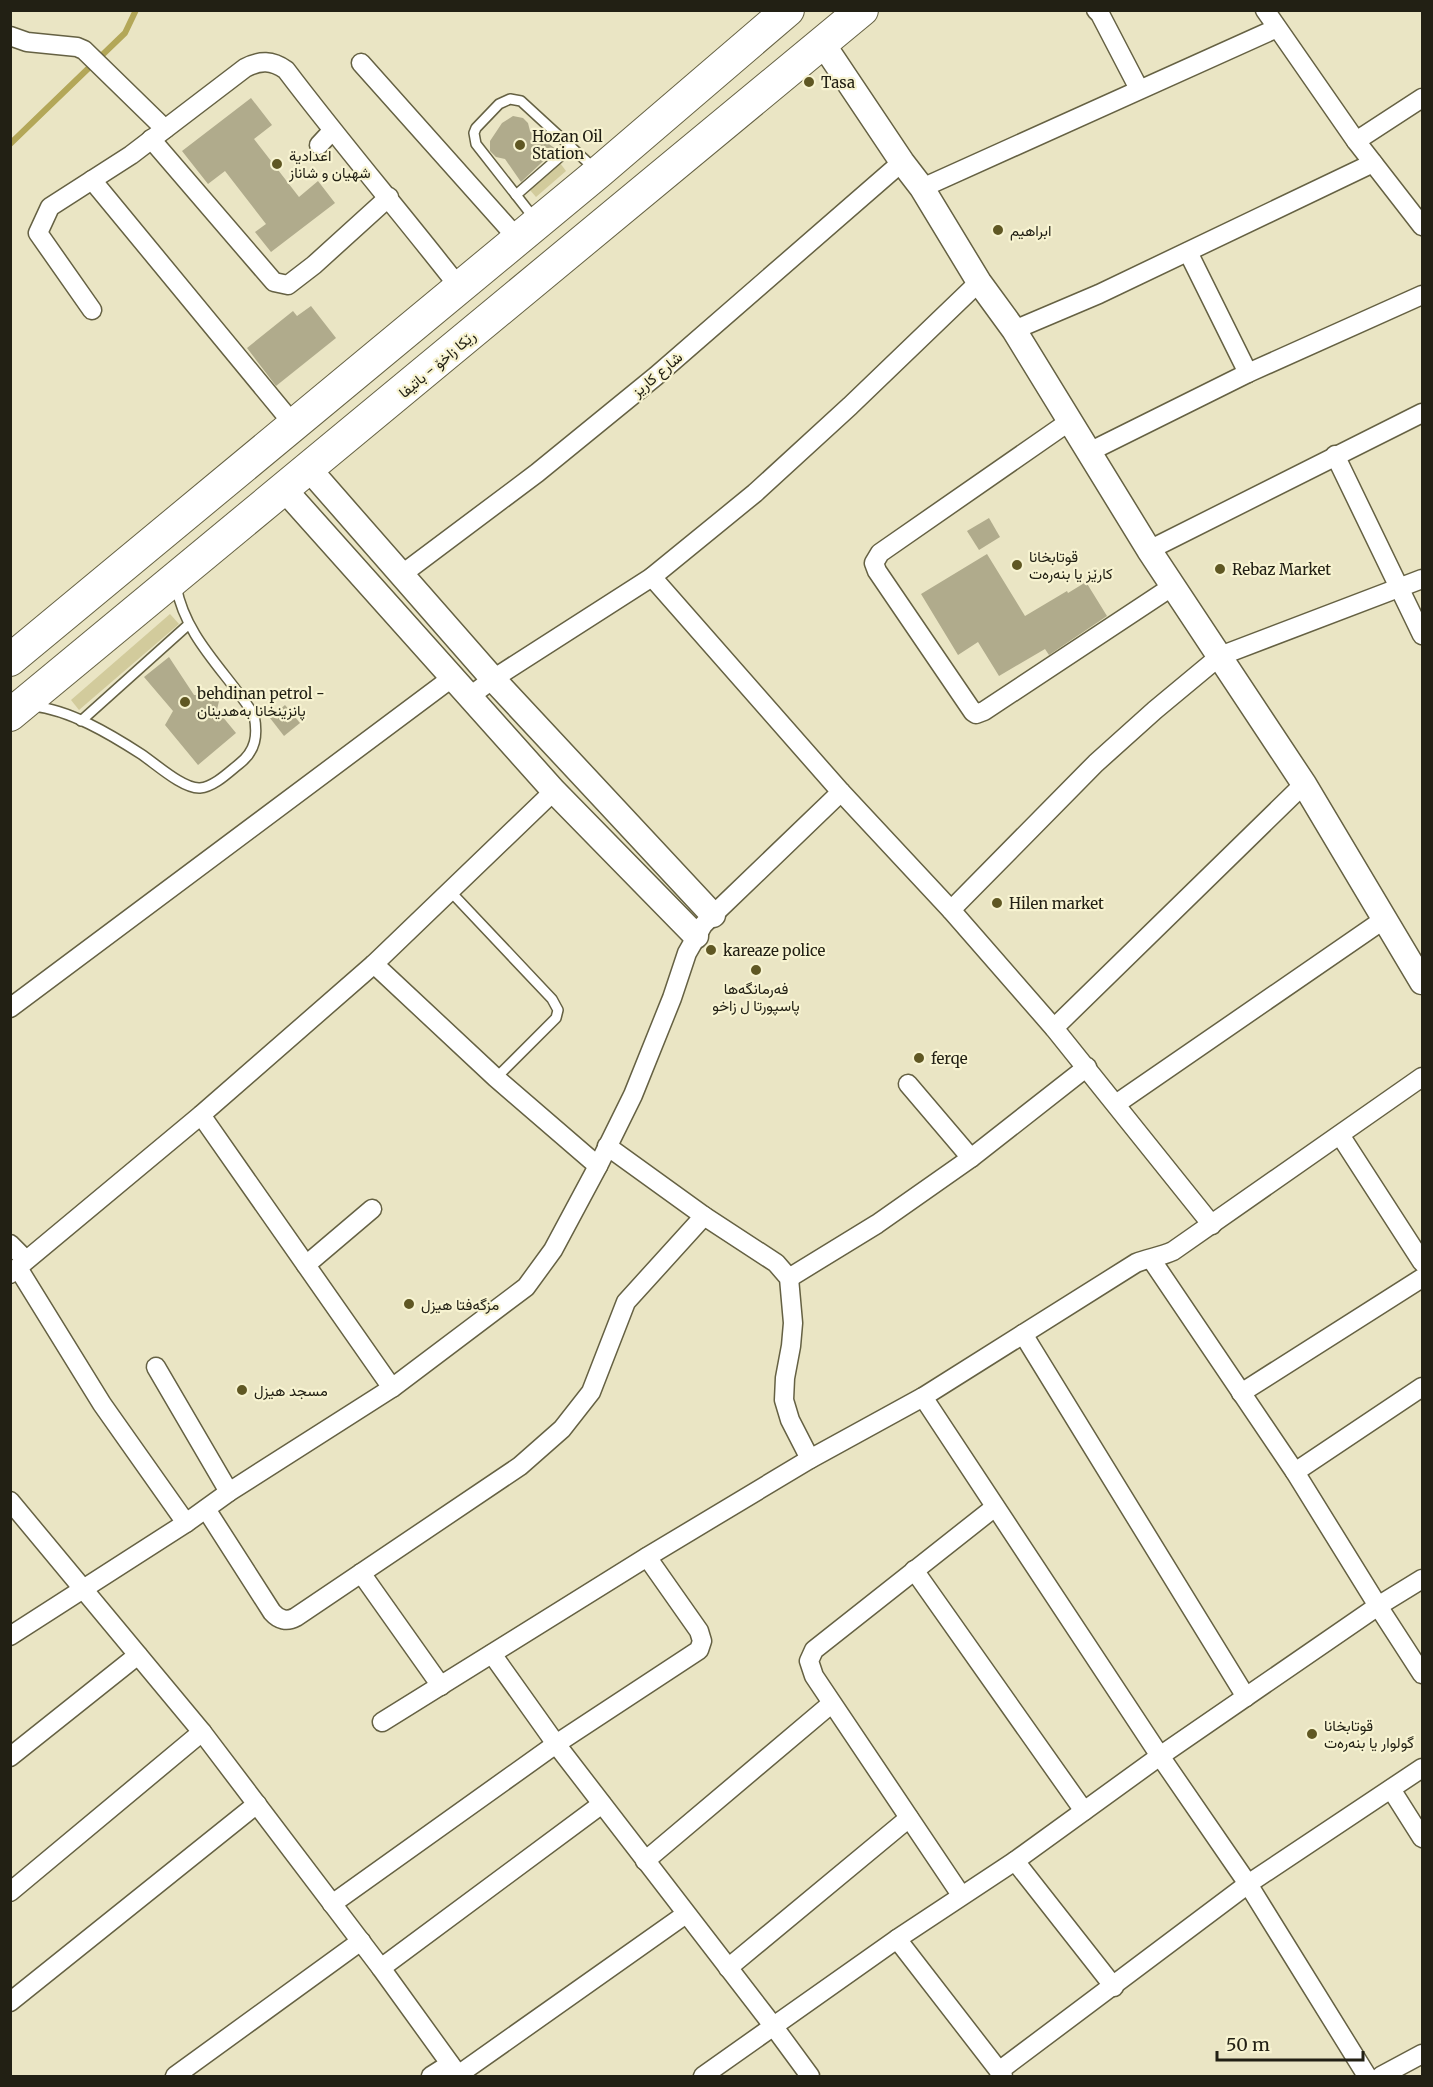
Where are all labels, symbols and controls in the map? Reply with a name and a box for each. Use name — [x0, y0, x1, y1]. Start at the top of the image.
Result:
place label: Tasa — [821, 73, 855, 92]
marker: Tasa — [802, 75, 816, 89]
place label: Hozan Oil Station — [532, 127, 603, 163]
marker: Hozan Oil Station — [513, 138, 527, 152]
place label: اعدادية شهيان و شاناز — [288, 146, 371, 182]
marker: اعدادية شهيان و شاناز — [270, 157, 284, 171]
place label: ابراهيم — [1010, 221, 1052, 241]
marker: ابراهيم — [991, 223, 1005, 237]
street label: رێکا زاخۆ - باتیفا — [395, 326, 479, 402]
street label: شارع كاريز — [627, 347, 688, 403]
place label: قوتابخانا کارێز یا بنەرەت — [1029, 547, 1113, 583]
marker: قوتابخانا کارێز یا بنەرەت — [1010, 558, 1024, 572]
place label: Rebaz Market — [1232, 560, 1331, 579]
marker: Rebaz Market — [1213, 562, 1227, 576]
place label: behdinan petrol - پانزینخانا بەهدینان — [196, 684, 325, 721]
marker: behdinan petrol - پانزینخانا بەهدینان — [178, 695, 192, 709]
place label: Hilen market — [1009, 894, 1104, 913]
marker: Hilen market — [990, 896, 1004, 910]
place label: kareaze police — [723, 941, 825, 960]
marker: kareaze police — [704, 943, 718, 957]
marker: فەرمانگەها پاسپورتا ل زاخو — [749, 963, 763, 977]
place label: فەرمانگەها پاسپورتا ل زاخو — [712, 979, 800, 1016]
place label: ferqe — [931, 1049, 968, 1068]
marker: ferqe — [912, 1051, 926, 1065]
place label: مزگەفتا هیزل — [421, 1295, 499, 1314]
marker: مزگەفتا هیزل — [402, 1297, 416, 1311]
place label: مسجد هيزل — [254, 1381, 328, 1400]
marker: مسجد هيزل — [235, 1383, 249, 1397]
place label: قوتابخانا گولوار یا بنەرەت — [1324, 1716, 1414, 1752]
marker: قوتابخانا گولوار یا بنەرەت — [1305, 1727, 1319, 1741]
scale bar — [1217, 2024, 1362, 2062]
text: 50 m — [1226, 2033, 1270, 2056]

